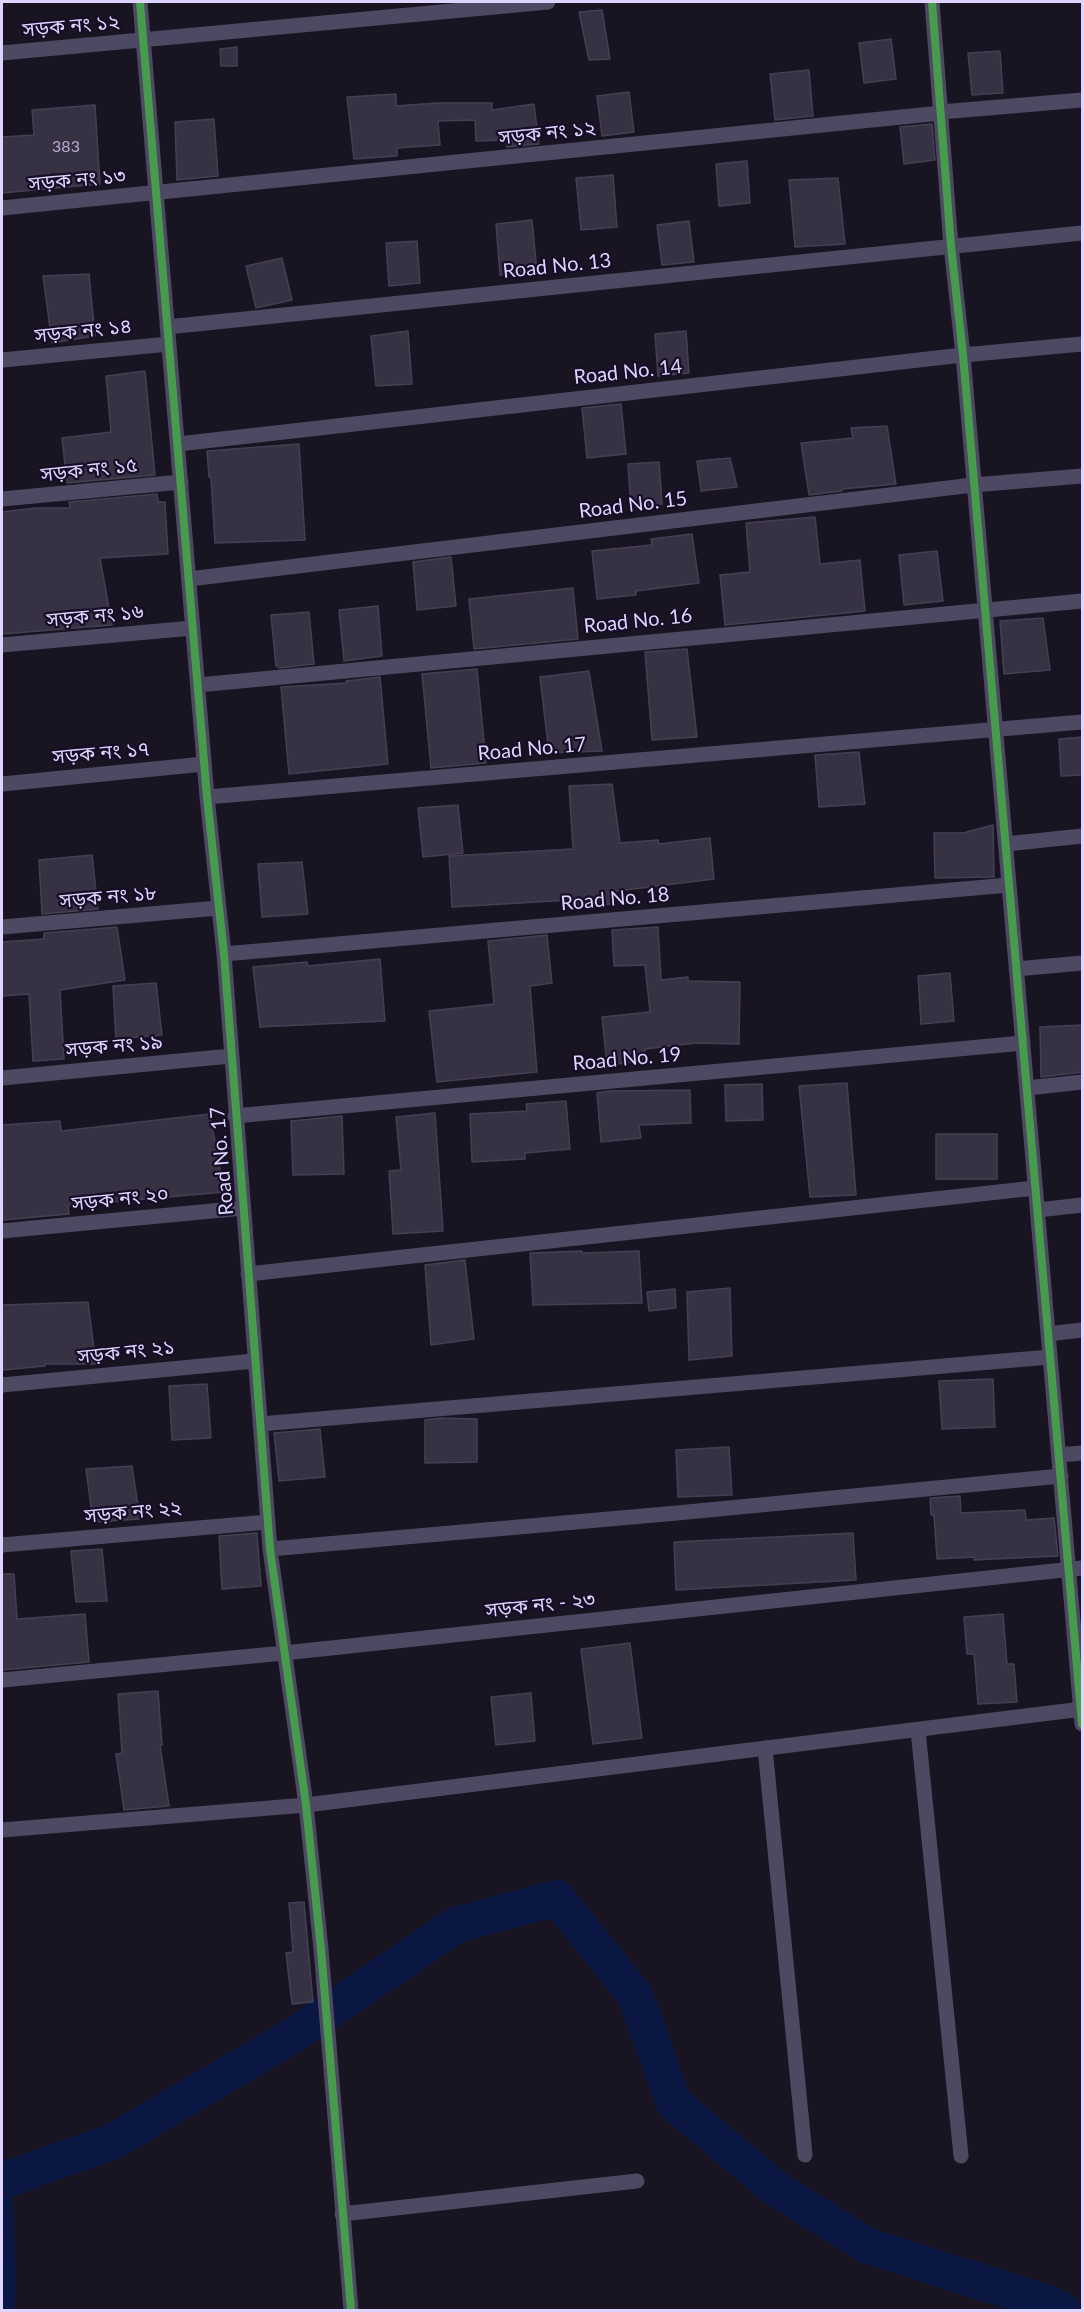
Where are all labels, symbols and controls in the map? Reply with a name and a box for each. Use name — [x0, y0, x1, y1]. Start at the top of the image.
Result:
street label: সড়ক নং ১২ — [21, 10, 121, 42]
street label: সড়ক নং ১২ — [497, 116, 597, 150]
house number: 383 — [52, 137, 80, 157]
street label: সড়ক নং ১৩ — [27, 164, 127, 196]
street label: Road No. 13 — [502, 248, 612, 284]
street label: সড়ক নং ১৪ — [33, 314, 133, 348]
street label: Road No. 14 — [573, 354, 683, 390]
street label: সড়ক নং ১৫ — [39, 453, 139, 487]
street label: Road No. 15 — [578, 486, 688, 524]
street label: সড়ক নং ১৬ — [45, 600, 145, 632]
street label: Road No. 16 — [583, 603, 693, 639]
street label: Road No. 17 — [477, 732, 587, 766]
street label: সড়ক নং ১৭ — [51, 737, 151, 769]
street label: সড়ক নং ১৮ — [58, 881, 158, 913]
street label: Road No. 18 — [560, 882, 670, 916]
street label: সড়ক নং ১৯ — [64, 1030, 164, 1062]
street label: Road No. 19 — [572, 1042, 682, 1076]
street label: Road No. 17 — [205, 1106, 239, 1216]
street label: সড়ক নং ২০ — [70, 1182, 170, 1216]
street label: সড়ক নং ২১ — [76, 1335, 176, 1369]
street label: সড়ক নং ২২ — [83, 1496, 183, 1528]
street label: সড়ক নং - ২৩ — [484, 1587, 596, 1623]

